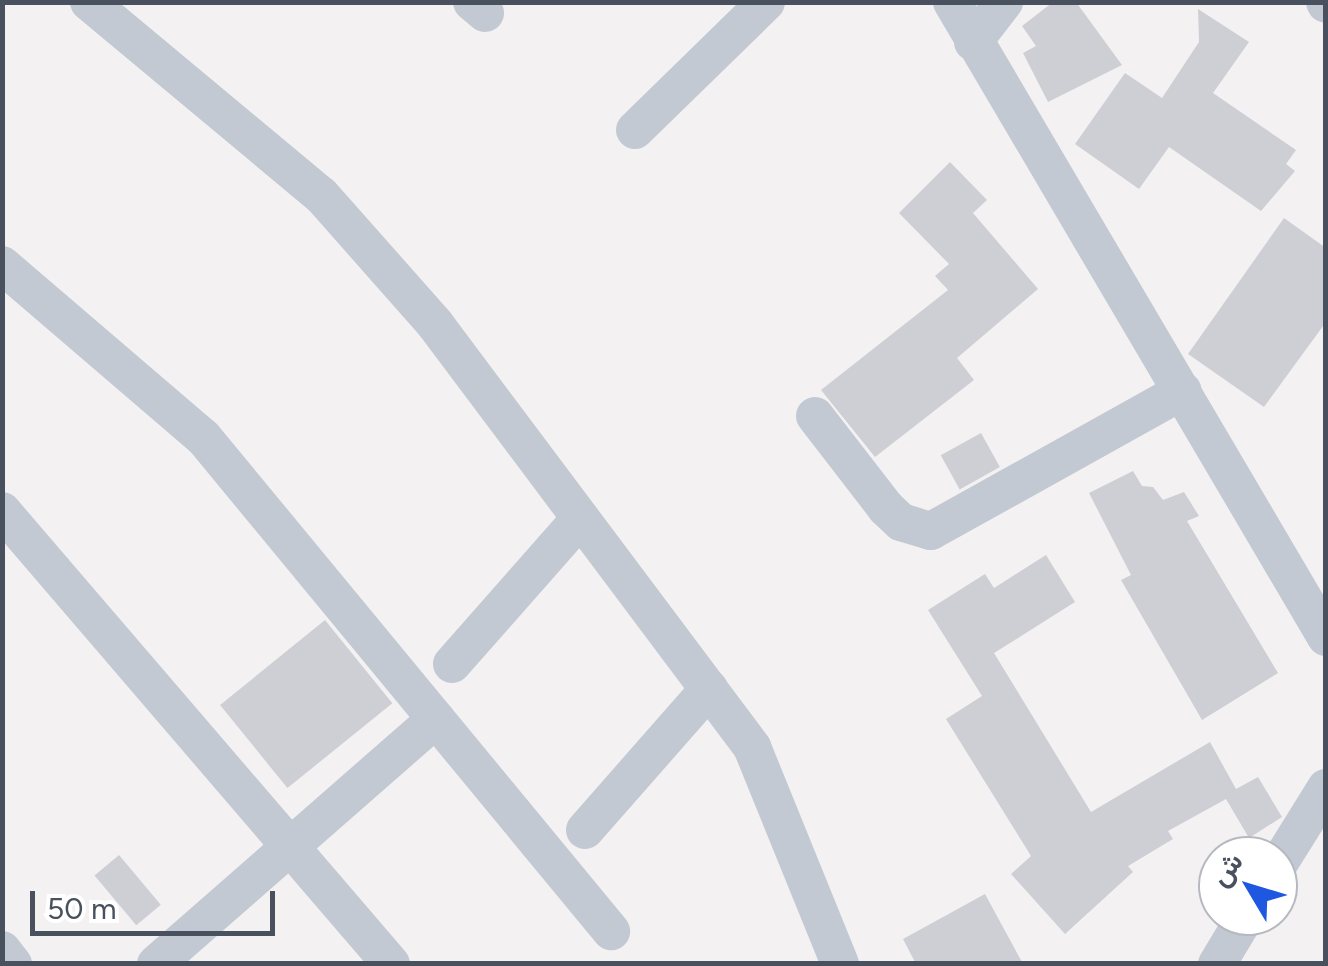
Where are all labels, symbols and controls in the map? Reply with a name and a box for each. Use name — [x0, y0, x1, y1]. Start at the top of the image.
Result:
north arrow — [1198, 836, 1298, 936]
text: ش — [1202, 845, 1250, 892]
scale bar — [35, 871, 280, 933]
text: 50 m — [47, 890, 116, 927]

